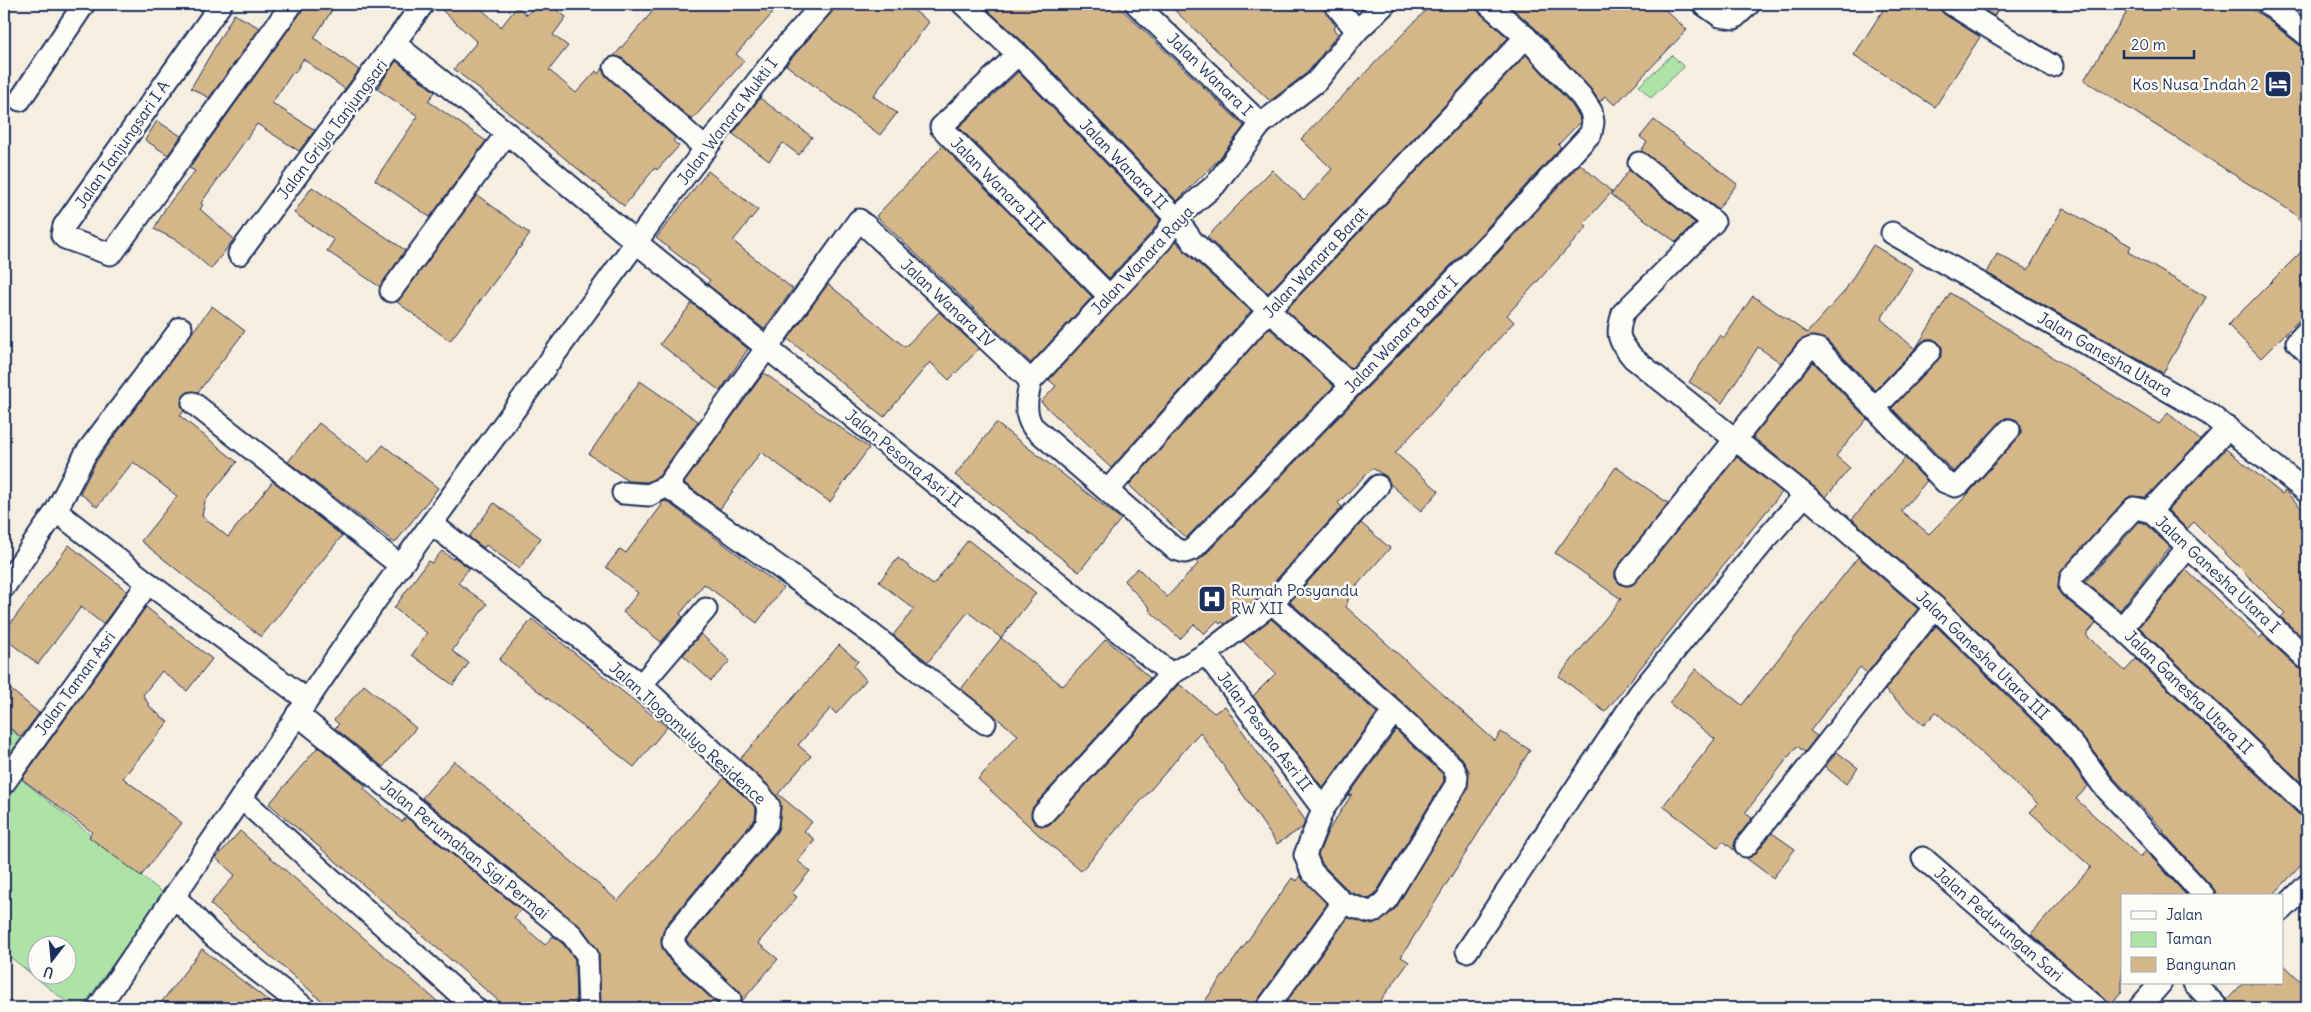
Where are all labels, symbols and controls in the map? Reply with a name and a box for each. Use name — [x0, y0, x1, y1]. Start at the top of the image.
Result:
street label: Jalan Wanara I — [1163, 28, 1257, 120]
scale bar — [2124, 28, 2194, 60]
text: 20 m — [2131, 35, 2166, 54]
street label: Jalan Wanara Mukti I — [673, 53, 781, 189]
street label: Jalan Griya Tanjungsari — [273, 55, 391, 203]
hotel icon: Kos Nusa Indah 2 — [2263, 69, 2293, 99]
place label: Kos Nusa Indah 2 — [2132, 74, 2259, 94]
street label: Jalan Tanjungsari I A — [70, 76, 174, 212]
street label: Jalan Wanara II — [1076, 115, 1172, 213]
street label: Jalan Wanara III — [947, 133, 1049, 235]
street label: Jalan Wanara Raya — [1087, 202, 1197, 318]
street label: Jalan Wanara Barat — [1258, 202, 1372, 322]
street label: Jalan Wanara IV — [897, 254, 999, 352]
street label: Jalan Wanara Barat I — [1340, 271, 1462, 397]
street label: Jalan Ganesha Utara — [2034, 307, 2176, 401]
street label: Jalan Pesona Asri II — [842, 405, 966, 511]
street label: Jalan Ganesha Utara I — [2152, 511, 2284, 637]
place label: Rumah Posyandu RW XII — [1231, 580, 1358, 618]
hospital icon: Rumah Posyandu RW XII — [1197, 584, 1227, 614]
street label: Jalan Ganesha Utara III — [1912, 586, 2054, 724]
street label: Jalan Ganesha Utara II — [2121, 626, 2257, 758]
street label: Jalan Taman Asri — [31, 627, 119, 739]
street label: Jalan Tlogomulyo Residence — [606, 657, 770, 809]
street label: Jalan Pesona Asri II — [1214, 667, 1316, 795]
street label: Jalan Perumahan Sigi Permai — [377, 775, 553, 923]
street label: Jalan Pedurungan Sari — [1931, 863, 2067, 985]
legend — [2121, 894, 2284, 984]
text: Jalan — [2166, 905, 2203, 924]
text: Taman — [2166, 929, 2212, 948]
north arrow — [28, 934, 78, 984]
text: Bangunan — [2166, 955, 2236, 974]
text: U — [41, 963, 55, 982]

